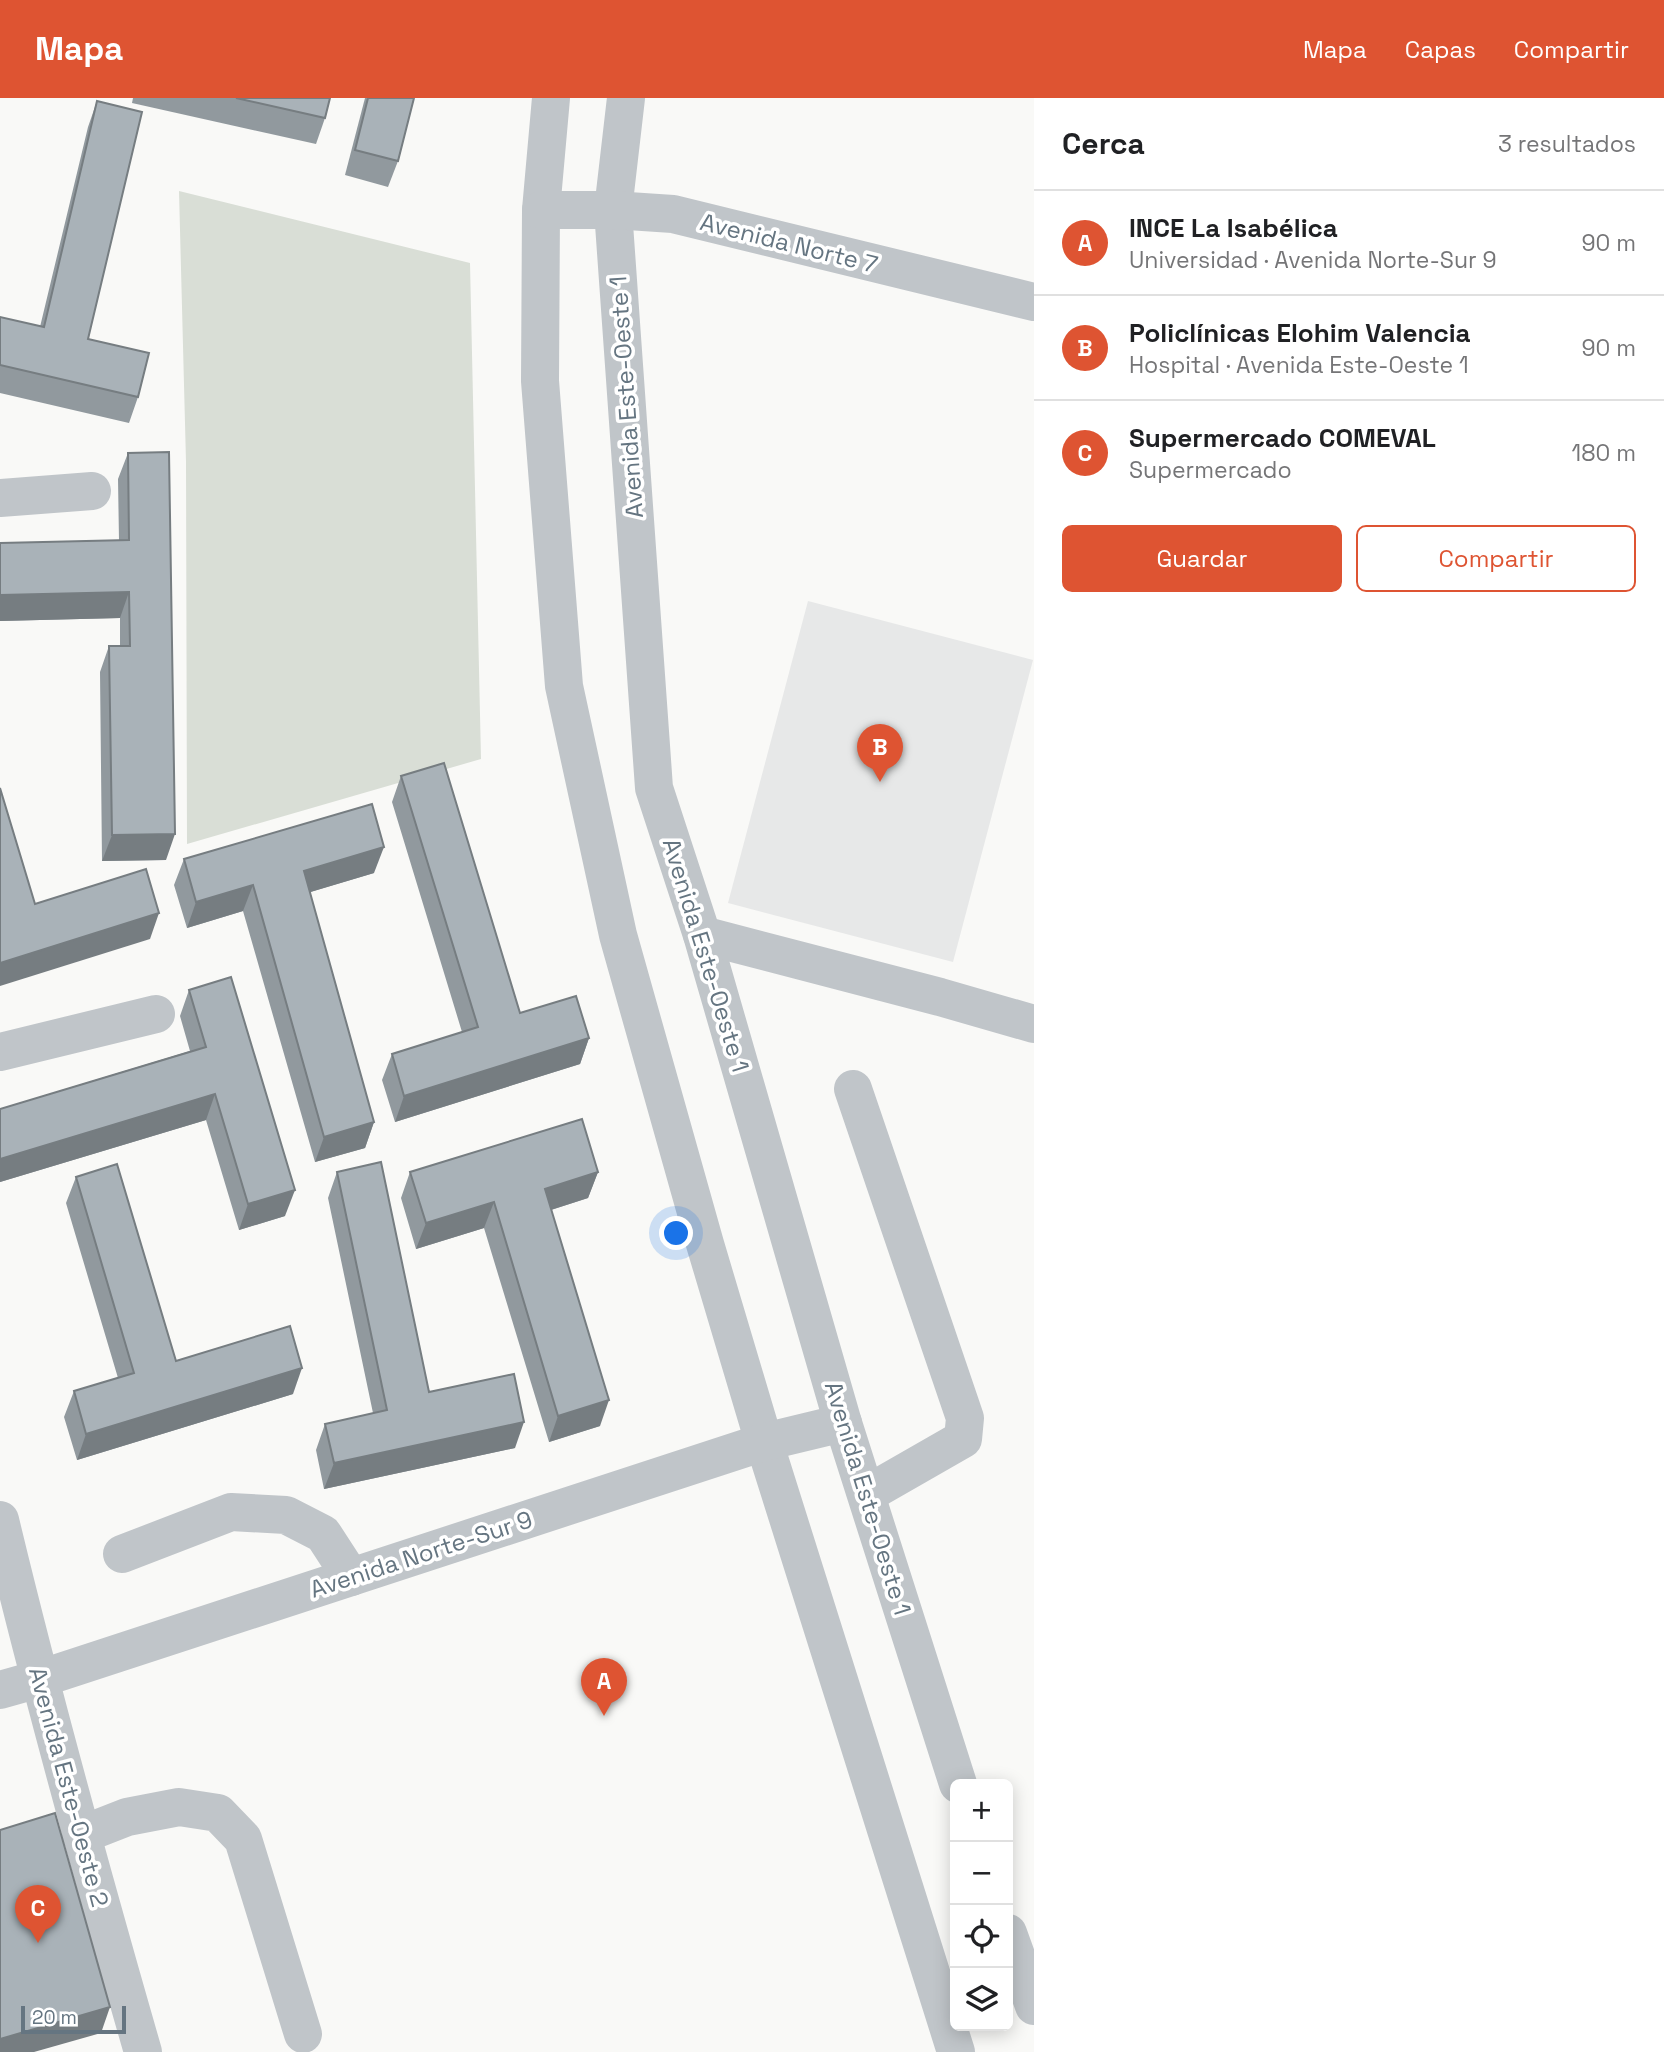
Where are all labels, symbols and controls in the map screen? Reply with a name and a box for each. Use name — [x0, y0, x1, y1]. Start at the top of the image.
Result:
text: Mapa — [35, 28, 123, 70]
text: Mapa — [1303, 34, 1367, 65]
text: Capas — [1405, 34, 1476, 65]
text: Compartir — [1514, 34, 1629, 65]
text: Cerca — [1062, 124, 1145, 163]
text: 3 resultados — [1498, 129, 1636, 159]
street label: Avenida Norte 7 — [697, 206, 881, 280]
text: INCE La Isabélica — [1129, 211, 1338, 245]
text: A — [1078, 228, 1092, 258]
text: 90 m — [1581, 228, 1636, 258]
text: Universidad · Avenida Norte-Sur 9 — [1129, 245, 1497, 275]
street label: Avenida Este-Oeste 1 — [602, 275, 650, 519]
text: Policlínicas Elohim Valencia — [1129, 316, 1471, 350]
text: B — [1077, 333, 1093, 363]
text: 90 m — [1581, 333, 1636, 363]
text: Hospital · Avenida Este-Oeste 1 — [1129, 350, 1469, 380]
text: Supermercado COMEVAL — [1129, 421, 1436, 455]
text: C — [1078, 438, 1092, 468]
text: 180 m — [1572, 438, 1636, 468]
text: Supermercado — [1129, 455, 1292, 485]
button: Guardar — [1062, 525, 1342, 592]
button: Compartir — [1356, 525, 1636, 592]
pin: B — [857, 724, 903, 782]
street label: Avenida Este-Oeste 1 — [656, 834, 756, 1076]
your location — [659, 1216, 693, 1250]
street label: Avenida Este-Oeste 1 — [818, 1377, 918, 1619]
street label: Avenida Norte-Sur 9 — [306, 1503, 536, 1605]
pin: A — [581, 1658, 627, 1716]
street label: Avenida Este-Oeste 2 — [22, 1664, 116, 1910]
map controls — [950, 1779, 1013, 2031]
button: + — [950, 1779, 1013, 1842]
button: − — [950, 1842, 1013, 1905]
pin: C — [15, 1885, 61, 1943]
button: locate — [950, 1905, 1013, 1968]
button: layers — [950, 1968, 1013, 2031]
scale bar — [21, 2003, 126, 2035]
text: 20 m — [32, 2005, 77, 2030]

